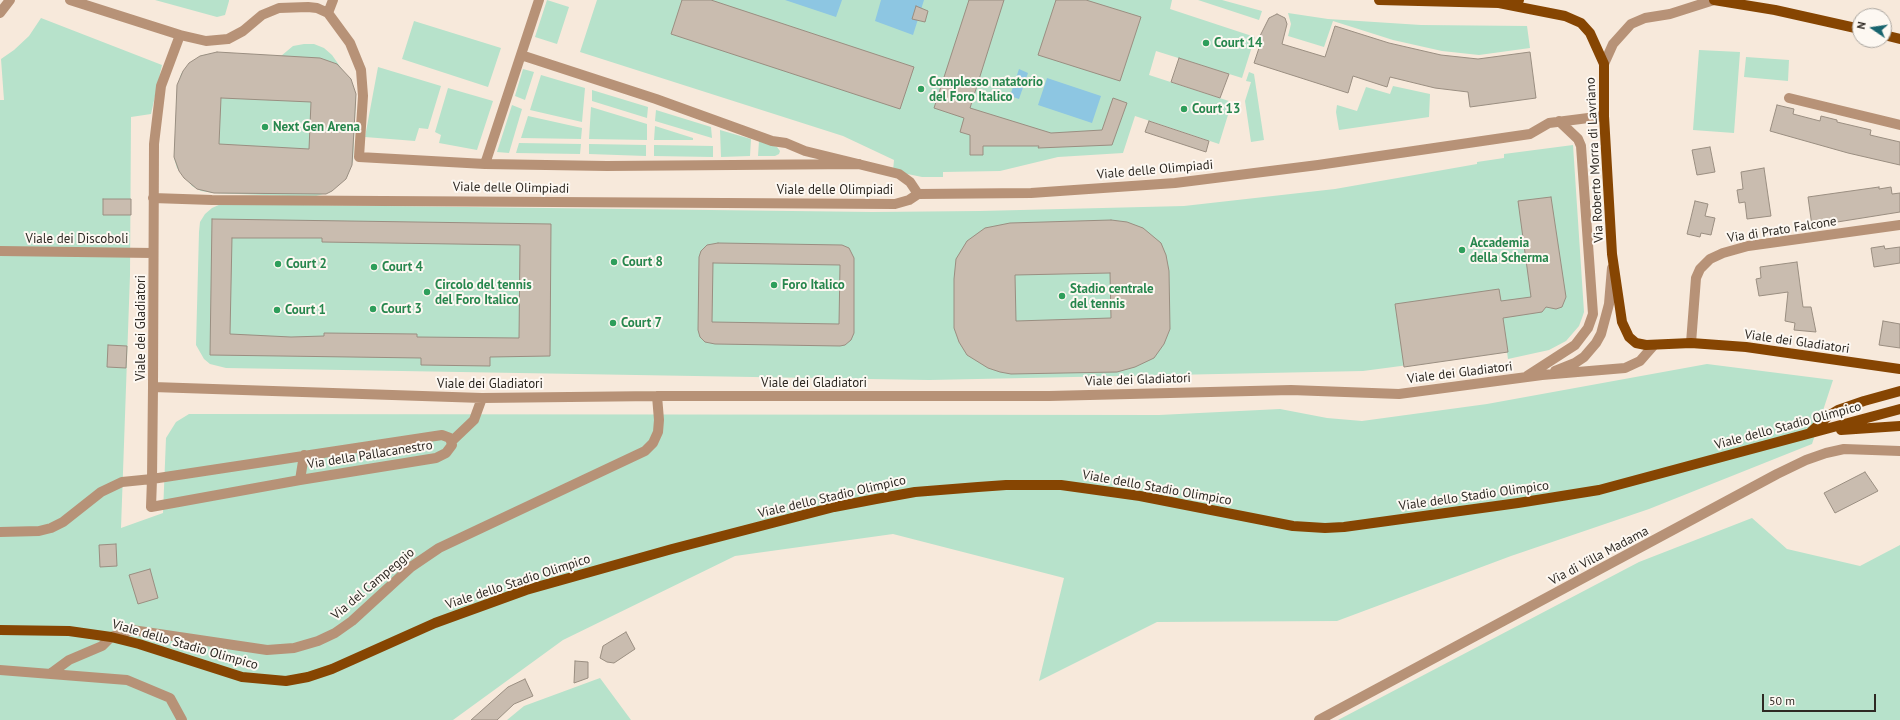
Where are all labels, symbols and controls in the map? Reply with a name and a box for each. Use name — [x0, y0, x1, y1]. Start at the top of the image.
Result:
north arrow — [1852, 8, 1892, 48]
text: N — [1854, 20, 1869, 31]
place label: Court 14 — [1214, 35, 1262, 51]
marker: Court 14 — [1201, 38, 1211, 48]
place label: Complesso natatorio del Foro Italico — [929, 74, 1043, 105]
street label: Via Roberto Morra di Lavriano — [1583, 77, 1607, 243]
marker: Complesso natatorio del Foro Italico — [916, 84, 926, 94]
place label: Court 13 — [1192, 101, 1240, 117]
marker: Court 13 — [1179, 104, 1189, 114]
place label: Next Gen Arena — [273, 119, 360, 135]
marker: Next Gen Arena — [260, 122, 270, 132]
street label: Viale delle Olimpiadi — [1096, 157, 1214, 183]
street label: Viale delle Olimpiadi — [453, 179, 569, 197]
street label: Viale delle Olimpiadi — [777, 182, 893, 198]
street label: Via di Prato Falcone — [1726, 214, 1838, 246]
street label: Viale dei Discoboli — [26, 231, 128, 247]
place label: Accademia della Scherma — [1470, 235, 1549, 266]
marker: Accademia della Scherma — [1457, 245, 1467, 255]
place label: Court 8 — [622, 254, 663, 270]
place label: Court 2 — [286, 256, 327, 272]
marker: Court 8 — [609, 257, 619, 267]
marker: Court 2 — [273, 259, 283, 269]
place label: Court 4 — [382, 259, 423, 275]
marker: Court 4 — [369, 262, 379, 272]
street label: Viale dei Gladiatori — [133, 275, 149, 381]
place label: Circolo del tennis del Foro Italico — [435, 277, 532, 308]
place label: Foro Italico — [782, 277, 845, 293]
marker: Foro Italico — [769, 280, 779, 290]
place label: Stadio centrale del tennis — [1070, 281, 1154, 312]
marker: Circolo del tennis del Foro Italico — [422, 287, 432, 297]
marker: Stadio centrale del tennis — [1057, 291, 1067, 301]
place label: Court 3 — [381, 301, 422, 317]
place label: Court 1 — [285, 302, 326, 318]
marker: Court 3 — [368, 304, 378, 314]
marker: Court 1 — [272, 305, 282, 315]
place label: Court 7 — [621, 315, 662, 331]
marker: Court 7 — [608, 318, 618, 328]
street label: Viale dei Gladiatori — [1743, 327, 1851, 357]
street label: Viale dei Gladiatori — [1406, 359, 1514, 387]
street label: Viale dei Gladiatori — [1085, 370, 1191, 390]
street label: Viale dei Gladiatori — [761, 375, 867, 391]
street label: Viale dei Gladiatori — [437, 376, 543, 392]
street label: Viale dello Stadio Olimpico — [1713, 399, 1863, 453]
street label: Via della Pallacanestro — [306, 437, 434, 473]
street label: Viale dello Stadio Olimpico — [1081, 467, 1233, 509]
street label: Viale dello Stadio Olimpico — [757, 472, 907, 522]
street label: Viale dello Stadio Olimpico — [1398, 478, 1550, 514]
street label: Via di Villa Madama — [1547, 523, 1651, 589]
street label: Via del Campeggio — [328, 545, 418, 623]
street label: Viale dello Stadio Olimpico — [444, 551, 592, 613]
street label: Viale dello Stadio Olimpico — [110, 617, 260, 673]
scale bar — [1764, 686, 1878, 712]
text: 50 m — [1769, 693, 1795, 708]

